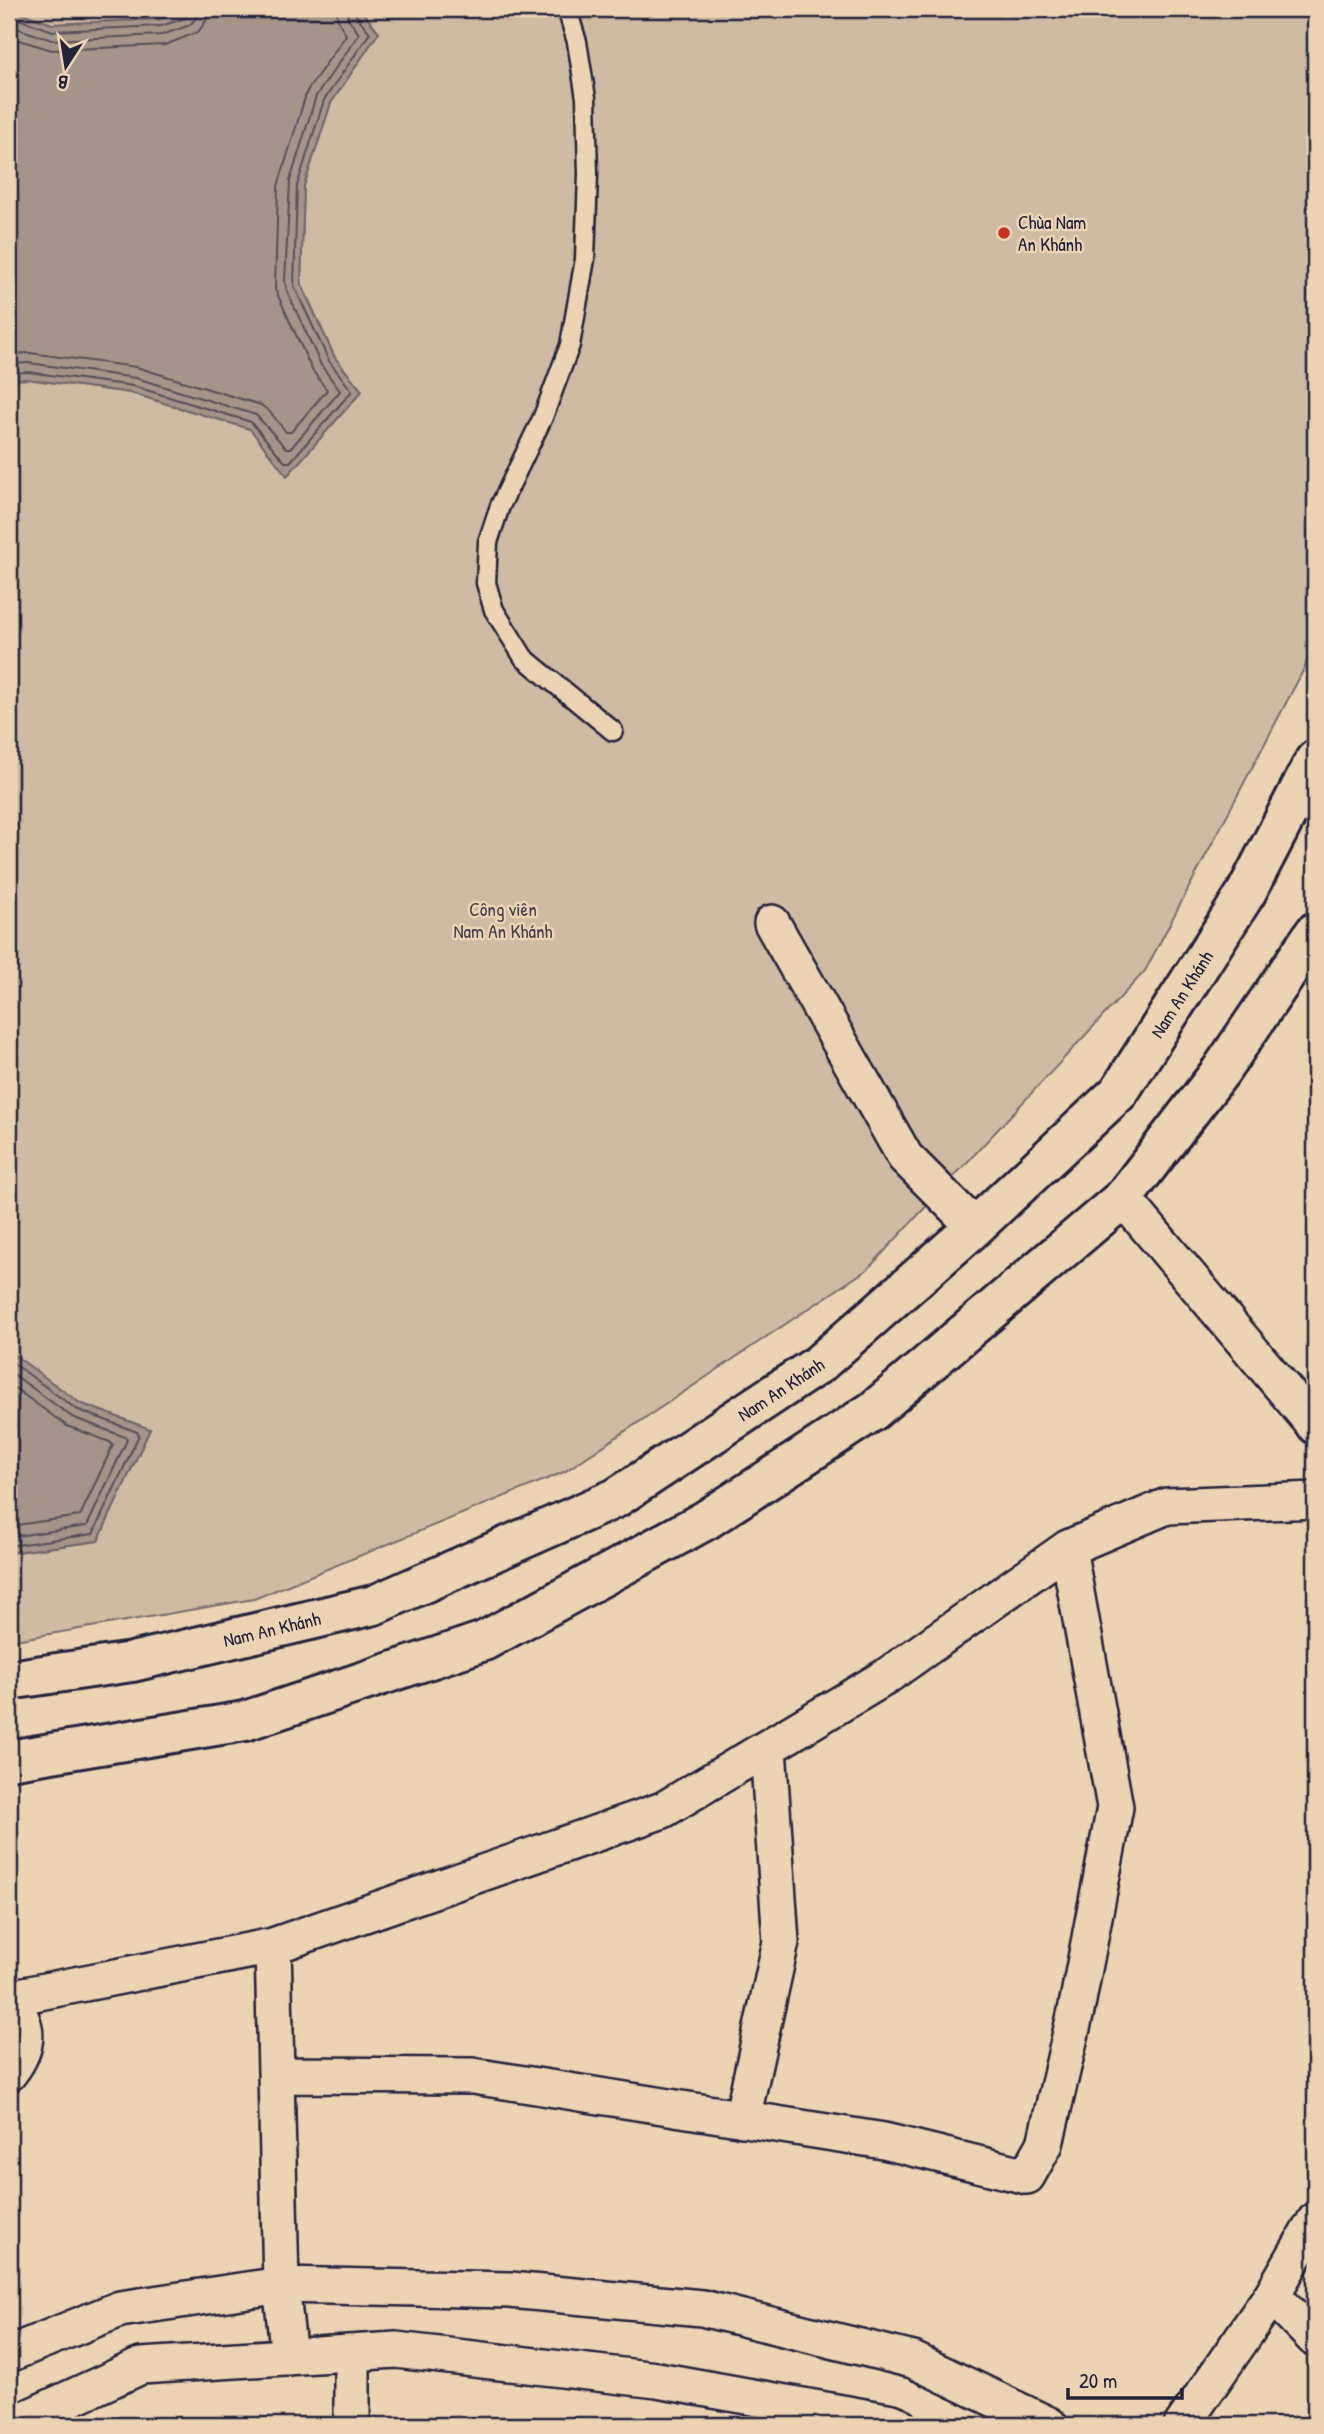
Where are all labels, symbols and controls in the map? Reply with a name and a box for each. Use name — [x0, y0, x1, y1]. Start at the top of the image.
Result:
north arrow — [32, 32, 102, 102]
text: B — [55, 69, 70, 96]
place label: Chùa Nam An Khánh — [1018, 209, 1086, 257]
marker: Chùa Nam An Khánh — [996, 225, 1012, 241]
park label: Công viên Nam An Khánh — [453, 896, 553, 944]
street label: Nam An Khánh — [1144, 945, 1219, 1043]
street label: Nam An Khánh — [732, 1351, 829, 1427]
street label: Nam An Khánh — [221, 1605, 323, 1653]
scale bar — [1068, 2357, 1182, 2401]
text: 20 m — [1079, 2366, 1117, 2395]

